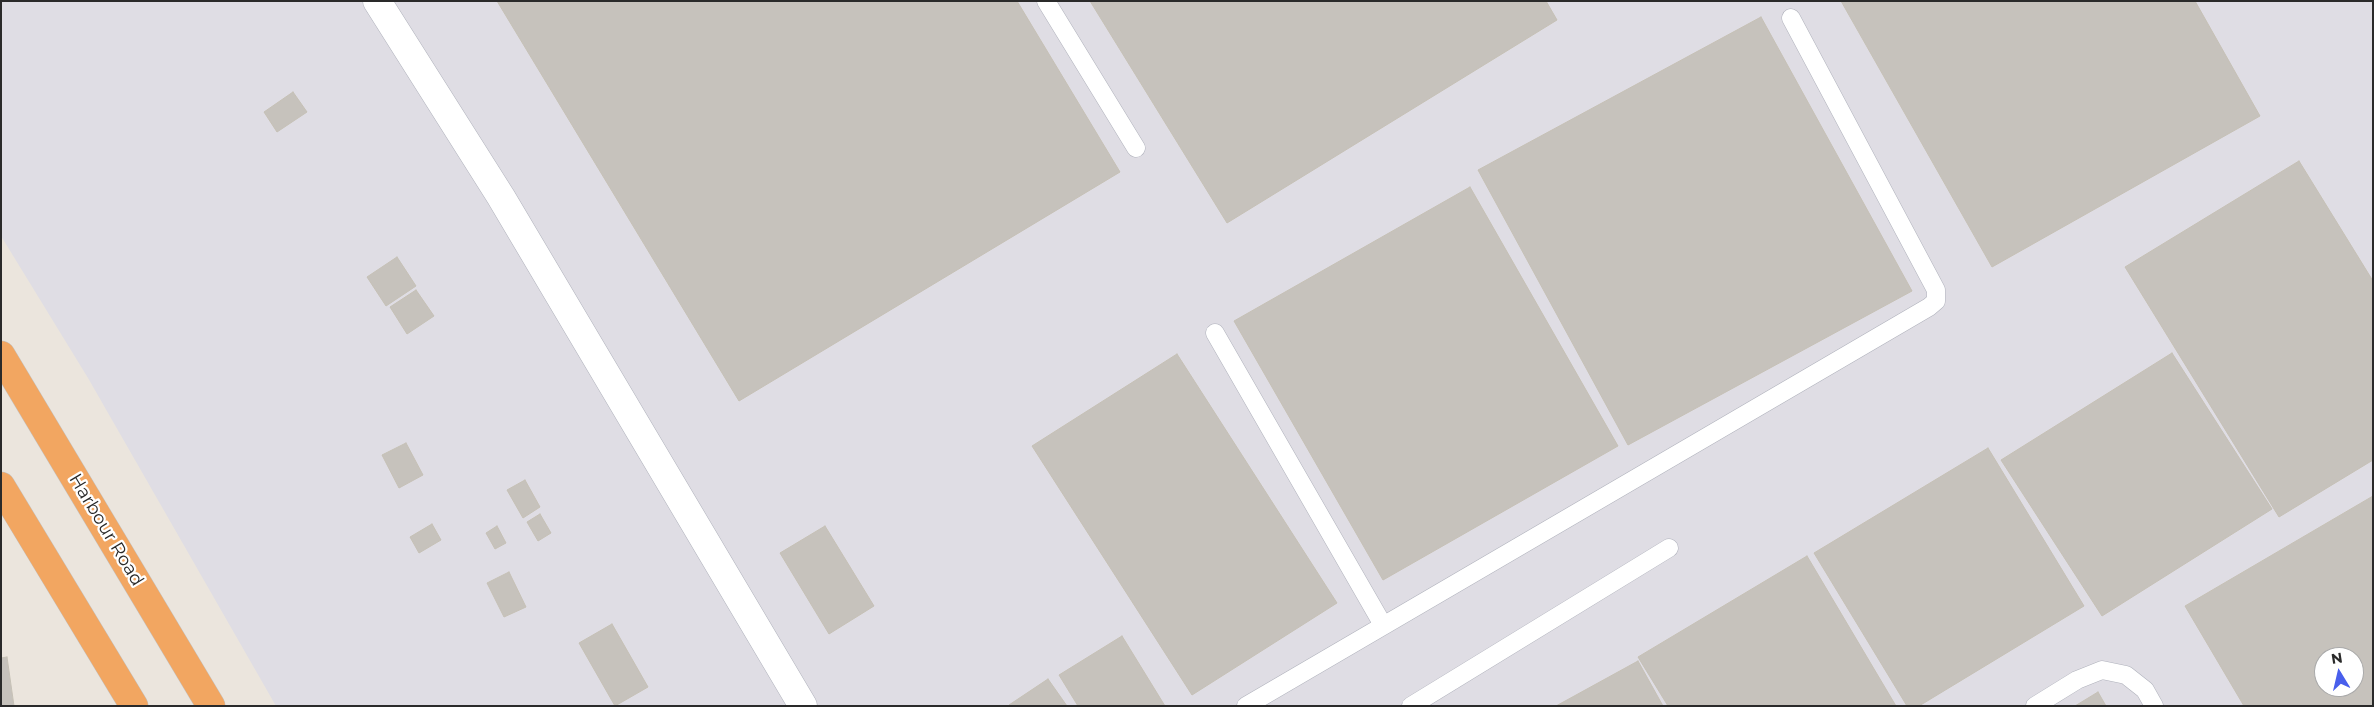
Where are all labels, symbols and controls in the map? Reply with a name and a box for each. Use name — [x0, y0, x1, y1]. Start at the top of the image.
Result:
street label: Harbour Road — [64, 470, 148, 590]
north arrow — [2314, 647, 2364, 697]
text: N — [2330, 648, 2344, 668]

